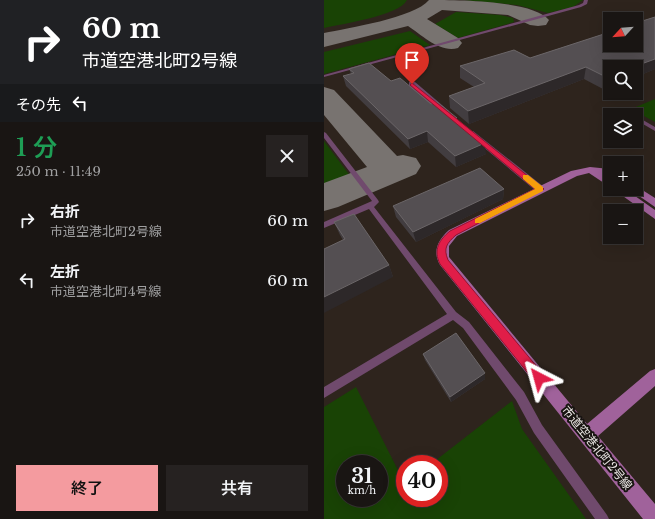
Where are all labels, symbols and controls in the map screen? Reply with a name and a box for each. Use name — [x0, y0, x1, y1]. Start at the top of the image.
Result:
text: 60 m — [82, 11, 160, 46]
north arrow — [603, 12, 643, 52]
map controls — [603, 12, 643, 244]
icon: right — [16, 16, 68, 68]
pin — [395, 43, 429, 84]
icon: arrive — [401, 49, 423, 71]
text: 市道空港北町2号線 — [82, 50, 237, 72]
button: search — [603, 60, 643, 100]
icon: left — [69, 92, 91, 114]
text: その先 — [16, 95, 61, 114]
button: layers — [603, 108, 643, 148]
text: 1 分 — [16, 133, 57, 162]
button: close — [266, 135, 308, 177]
button: + — [603, 156, 643, 196]
text: 250 m · 11:49 — [16, 163, 101, 180]
text: 右折 — [50, 202, 80, 221]
button: − — [603, 204, 643, 244]
icon: right — [16, 209, 38, 231]
text: 60 m — [267, 211, 308, 230]
text: 市道空港北町2号線 — [50, 223, 162, 240]
text: 左折 — [50, 262, 80, 281]
icon: left — [16, 269, 38, 291]
text: 60 m — [267, 271, 308, 290]
text: 市道空港北町4号線 — [50, 283, 162, 300]
position arrow — [518, 357, 560, 399]
street label: 市道空港北町2号線 — [559, 403, 636, 493]
speed limit sign: 40 — [396, 455, 448, 507]
text: 31 — [351, 464, 373, 488]
button: 終了 — [16, 465, 158, 511]
button: 共有 — [166, 465, 308, 511]
text: km/h — [348, 484, 376, 497]

